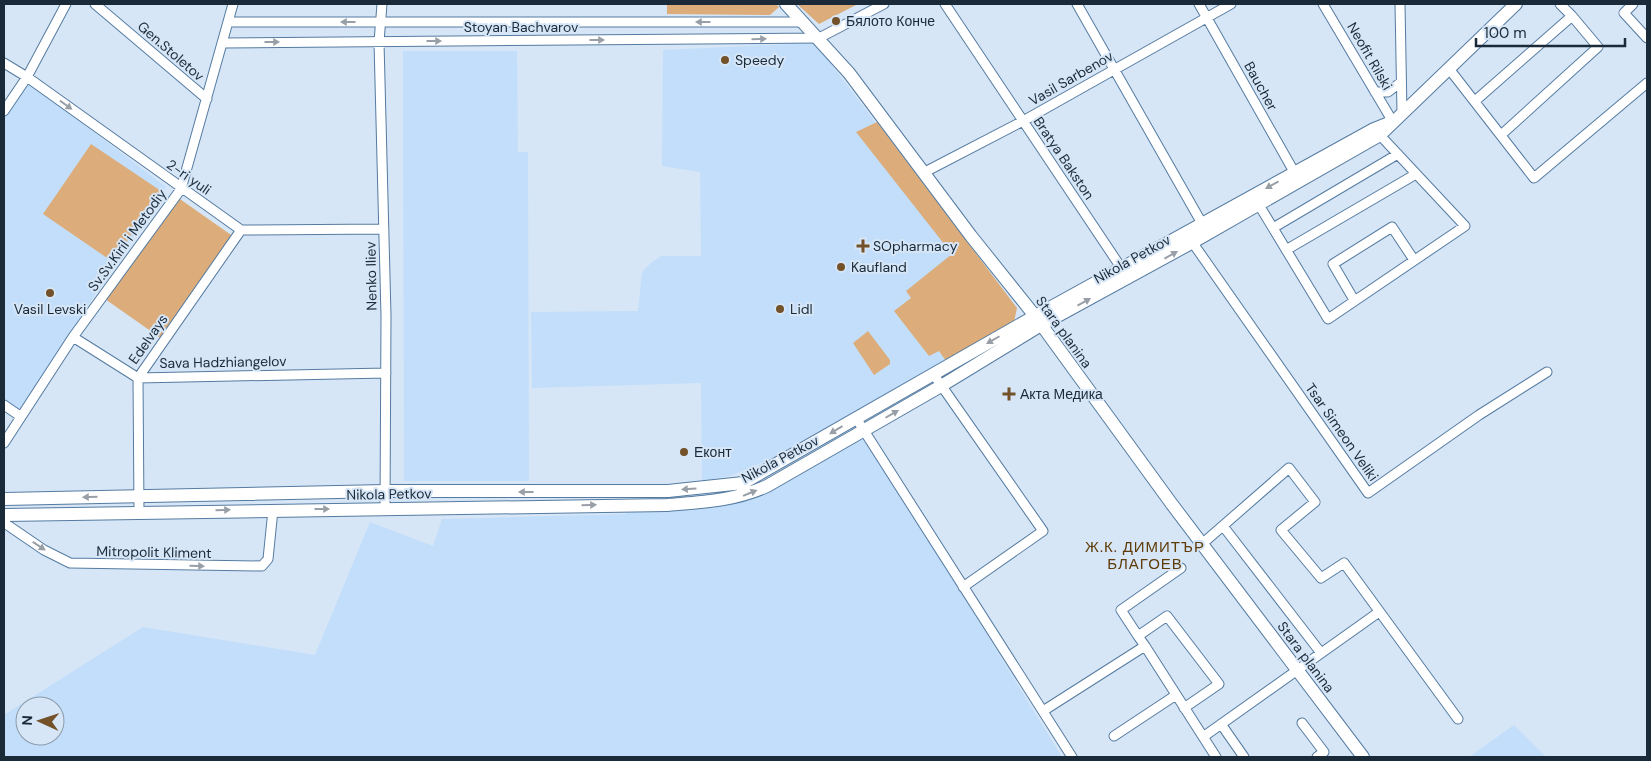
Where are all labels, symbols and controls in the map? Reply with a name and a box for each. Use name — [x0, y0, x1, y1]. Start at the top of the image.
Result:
place label: Бялото Конче — [846, 12, 935, 30]
marker: Бялото Конче — [830, 15, 842, 27]
scale bar — [1476, 15, 1625, 47]
street label: Gen.Stoletov — [134, 17, 209, 85]
one-way arrow — [340, 18, 356, 26]
street label: Stoyan Bachvarov — [464, 18, 579, 36]
one-way arrow — [695, 18, 711, 26]
street label: Neofit Rilski — [1343, 19, 1397, 93]
text: 100 m — [1484, 23, 1527, 43]
one-way arrow — [751, 35, 767, 43]
one-way arrow — [589, 36, 605, 44]
one-way arrow — [426, 37, 442, 45]
one-way arrow — [264, 38, 280, 46]
street label: Vasil Sarbenov — [1026, 46, 1117, 109]
place label: Speedy — [735, 51, 785, 69]
marker: Speedy — [719, 54, 731, 66]
street label: Baucher — [1240, 58, 1282, 114]
one-way arrow — [59, 100, 72, 111]
street label: Bratya Bakston — [1030, 113, 1098, 203]
street label: 2-ri yuli — [163, 155, 215, 199]
one-way arrow — [1265, 181, 1279, 189]
street label: Sv.Sv.Kiril i Metodiy — [84, 185, 170, 295]
street label: Nikola Petkov — [1090, 230, 1174, 288]
place label: SOpharmacy — [873, 237, 958, 255]
marker: SOpharmacy — [857, 240, 869, 252]
street label: Nenko Iliev — [361, 241, 381, 311]
one-way arrow — [1164, 250, 1177, 259]
place label: Kaufland — [851, 258, 907, 276]
marker: Kaufland — [835, 261, 847, 273]
marker: Vasil Levski — [44, 287, 56, 299]
street label: Stara planina — [1032, 293, 1096, 371]
one-way arrow — [1076, 298, 1091, 306]
place label: Vasil Levski — [14, 300, 86, 318]
place label: Lidl — [790, 300, 813, 318]
marker: Lidl — [774, 303, 786, 315]
street label: Edelvays — [124, 311, 172, 367]
one-way arrow — [986, 336, 999, 345]
street label: Sava Hadzhiangelov — [159, 352, 287, 372]
street label: Tsar Simeon Veliki — [1301, 379, 1383, 485]
place label: Акта Медика — [1020, 385, 1103, 403]
marker: Акта Медика — [1002, 387, 1016, 401]
one-way arrow — [885, 410, 900, 418]
one-way arrow — [830, 425, 843, 434]
street label: Nikola Petkov — [738, 431, 822, 487]
place label: Еконт — [694, 443, 732, 461]
marker: Еконт — [678, 446, 690, 458]
street label: Nikola Petkov — [346, 484, 432, 504]
one-way arrow — [680, 486, 696, 494]
one-way arrow — [518, 488, 534, 496]
one-way arrow — [743, 489, 758, 496]
one-way arrow — [82, 493, 98, 501]
one-way arrow — [582, 501, 598, 509]
one-way arrow — [314, 505, 330, 513]
one-way arrow — [215, 506, 231, 514]
district label: Ж.К. ДИМИТЪР БЛАГОЕВ — [1085, 537, 1205, 574]
one-way arrow — [33, 542, 46, 551]
street label: Mitropolit Kliment — [96, 542, 212, 562]
one-way arrow — [190, 562, 206, 570]
street label: Stara planina — [1273, 618, 1339, 696]
north arrow — [15, 696, 65, 746]
text: N — [18, 715, 36, 726]

